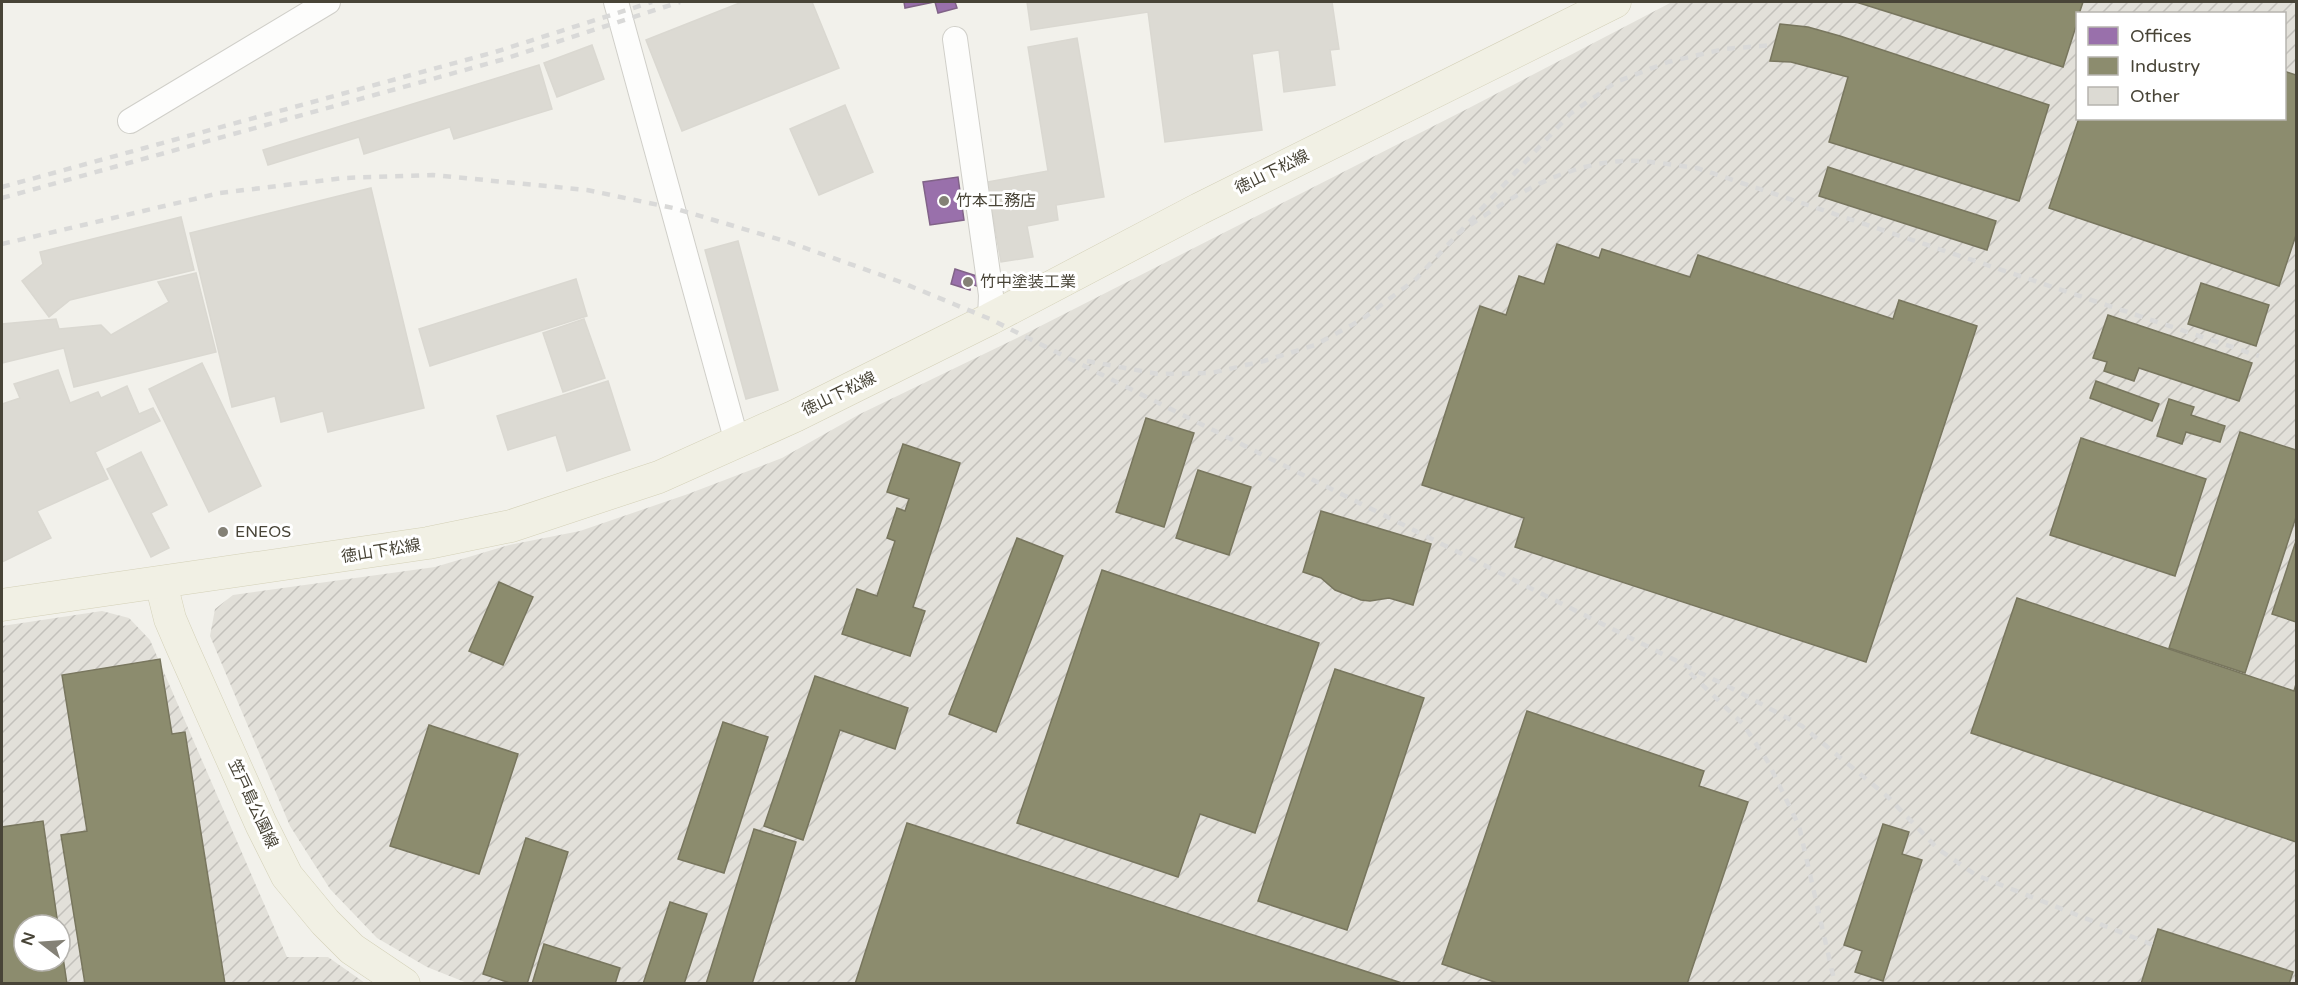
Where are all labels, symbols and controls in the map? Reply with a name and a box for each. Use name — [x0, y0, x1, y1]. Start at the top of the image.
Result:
legend — [2076, 12, 2286, 120]
text: Offices — [2130, 25, 2192, 47]
text: Industry — [2130, 55, 2201, 77]
text: Other — [2130, 85, 2180, 107]
street label: 徳山下松線 — [1232, 145, 1312, 199]
place label: 竹本工務店 — [956, 191, 1036, 211]
marker: 竹本工務店 — [937, 194, 951, 208]
place label: 竹中塗装工業 — [980, 272, 1076, 292]
marker: 竹中塗装工業 — [961, 275, 975, 289]
street label: 徳山下松線 — [799, 367, 879, 421]
place label: ENEOS — [235, 522, 291, 542]
marker: ENEOS — [216, 525, 230, 539]
street label: 徳山下松線 — [340, 535, 422, 567]
street label: 笠戸島公園線 — [224, 756, 282, 852]
north arrow — [12, 913, 72, 973]
text: N — [17, 930, 40, 948]

